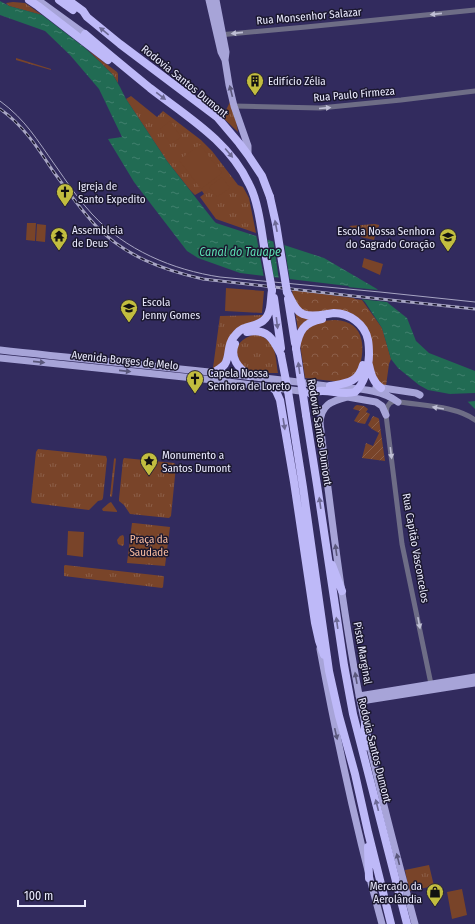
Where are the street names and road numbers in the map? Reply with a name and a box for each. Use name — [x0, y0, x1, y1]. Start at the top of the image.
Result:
street label: Rua Monsenhor Salazar — [256, 5, 362, 28]
street label: Rodovia Santos Dumont — [139, 42, 231, 121]
street label: Rua Paulo Firmeza — [313, 84, 395, 105]
street label: Avenida Borges de Melo — [71, 348, 179, 373]
street label: Rodovia Santos Dumont — [305, 378, 334, 487]
street label: Rua Capitão Vasconcelos — [399, 492, 432, 604]
street label: Pista Marginal — [351, 621, 374, 686]
street label: Rodovia Santos Dumont — [355, 696, 394, 804]

